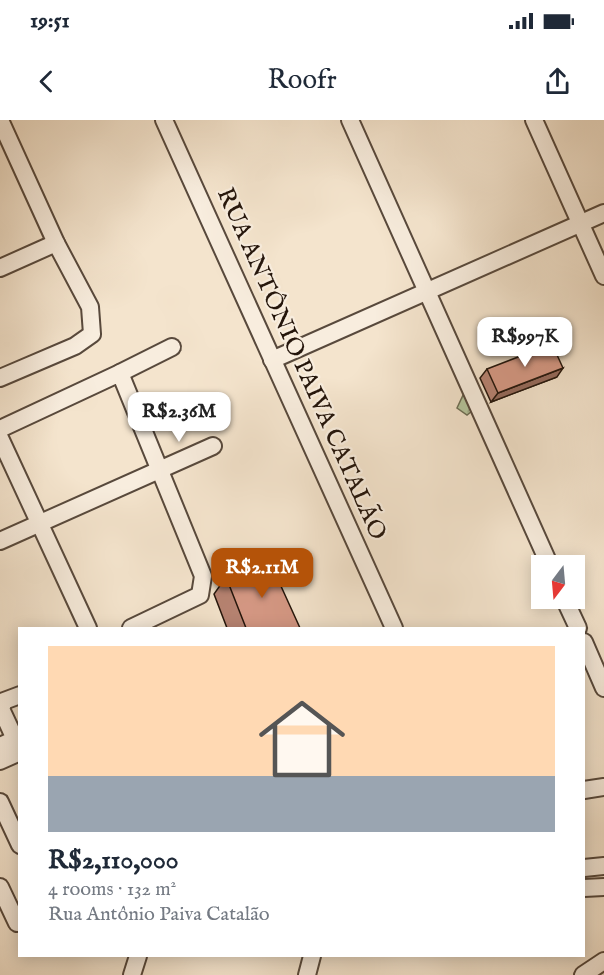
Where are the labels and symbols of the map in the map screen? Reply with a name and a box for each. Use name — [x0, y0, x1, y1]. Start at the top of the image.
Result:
street label: RUA ANTÔNIO PAIVA CATALÃO — [209, 183, 393, 545]
pin: R$997K — [476, 317, 574, 368]
pin: R$2.36M — [124, 392, 234, 443]
pin: R$2.11M — [207, 548, 317, 599]
north arrow — [531, 555, 585, 609]

